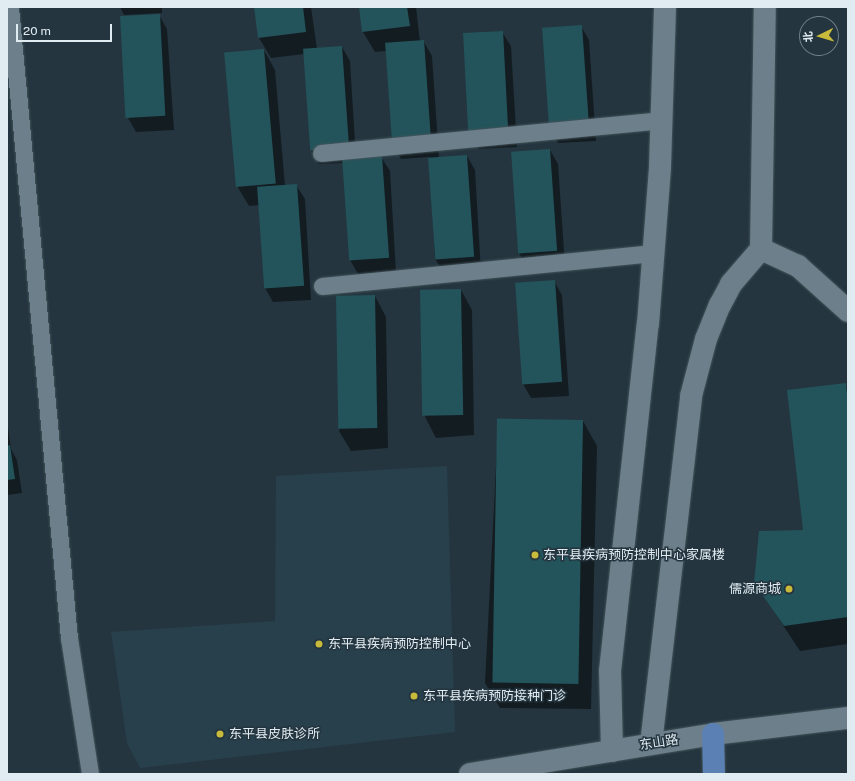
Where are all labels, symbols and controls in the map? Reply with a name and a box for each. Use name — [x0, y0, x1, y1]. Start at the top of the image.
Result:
scale bar — [18, 16, 114, 42]
north arrow — [799, 16, 839, 56]
text: 20 m — [23, 24, 51, 38]
text: 北 — [802, 31, 814, 43]
place label: 东平县疾病预防控制中心家属楼 — [543, 547, 725, 563]
marker: 东平县疾病预防控制中心家属楼 — [530, 550, 540, 560]
place label: 儒源商城 — [729, 581, 781, 597]
marker: 儒源商城 — [784, 584, 794, 594]
place label: 东平县疾病预防控制中心 — [328, 636, 471, 652]
marker: 东平县疾病预防控制中心 — [313, 638, 325, 650]
place label: 东平县疾病预防接种门诊 — [423, 688, 566, 704]
marker: 东平县疾病预防接种门诊 — [408, 690, 420, 702]
place label: 东平县皮肤诊所 — [229, 726, 320, 742]
marker: 东平县皮肤诊所 — [214, 728, 226, 740]
street label: 东山路 — [639, 732, 679, 754]

